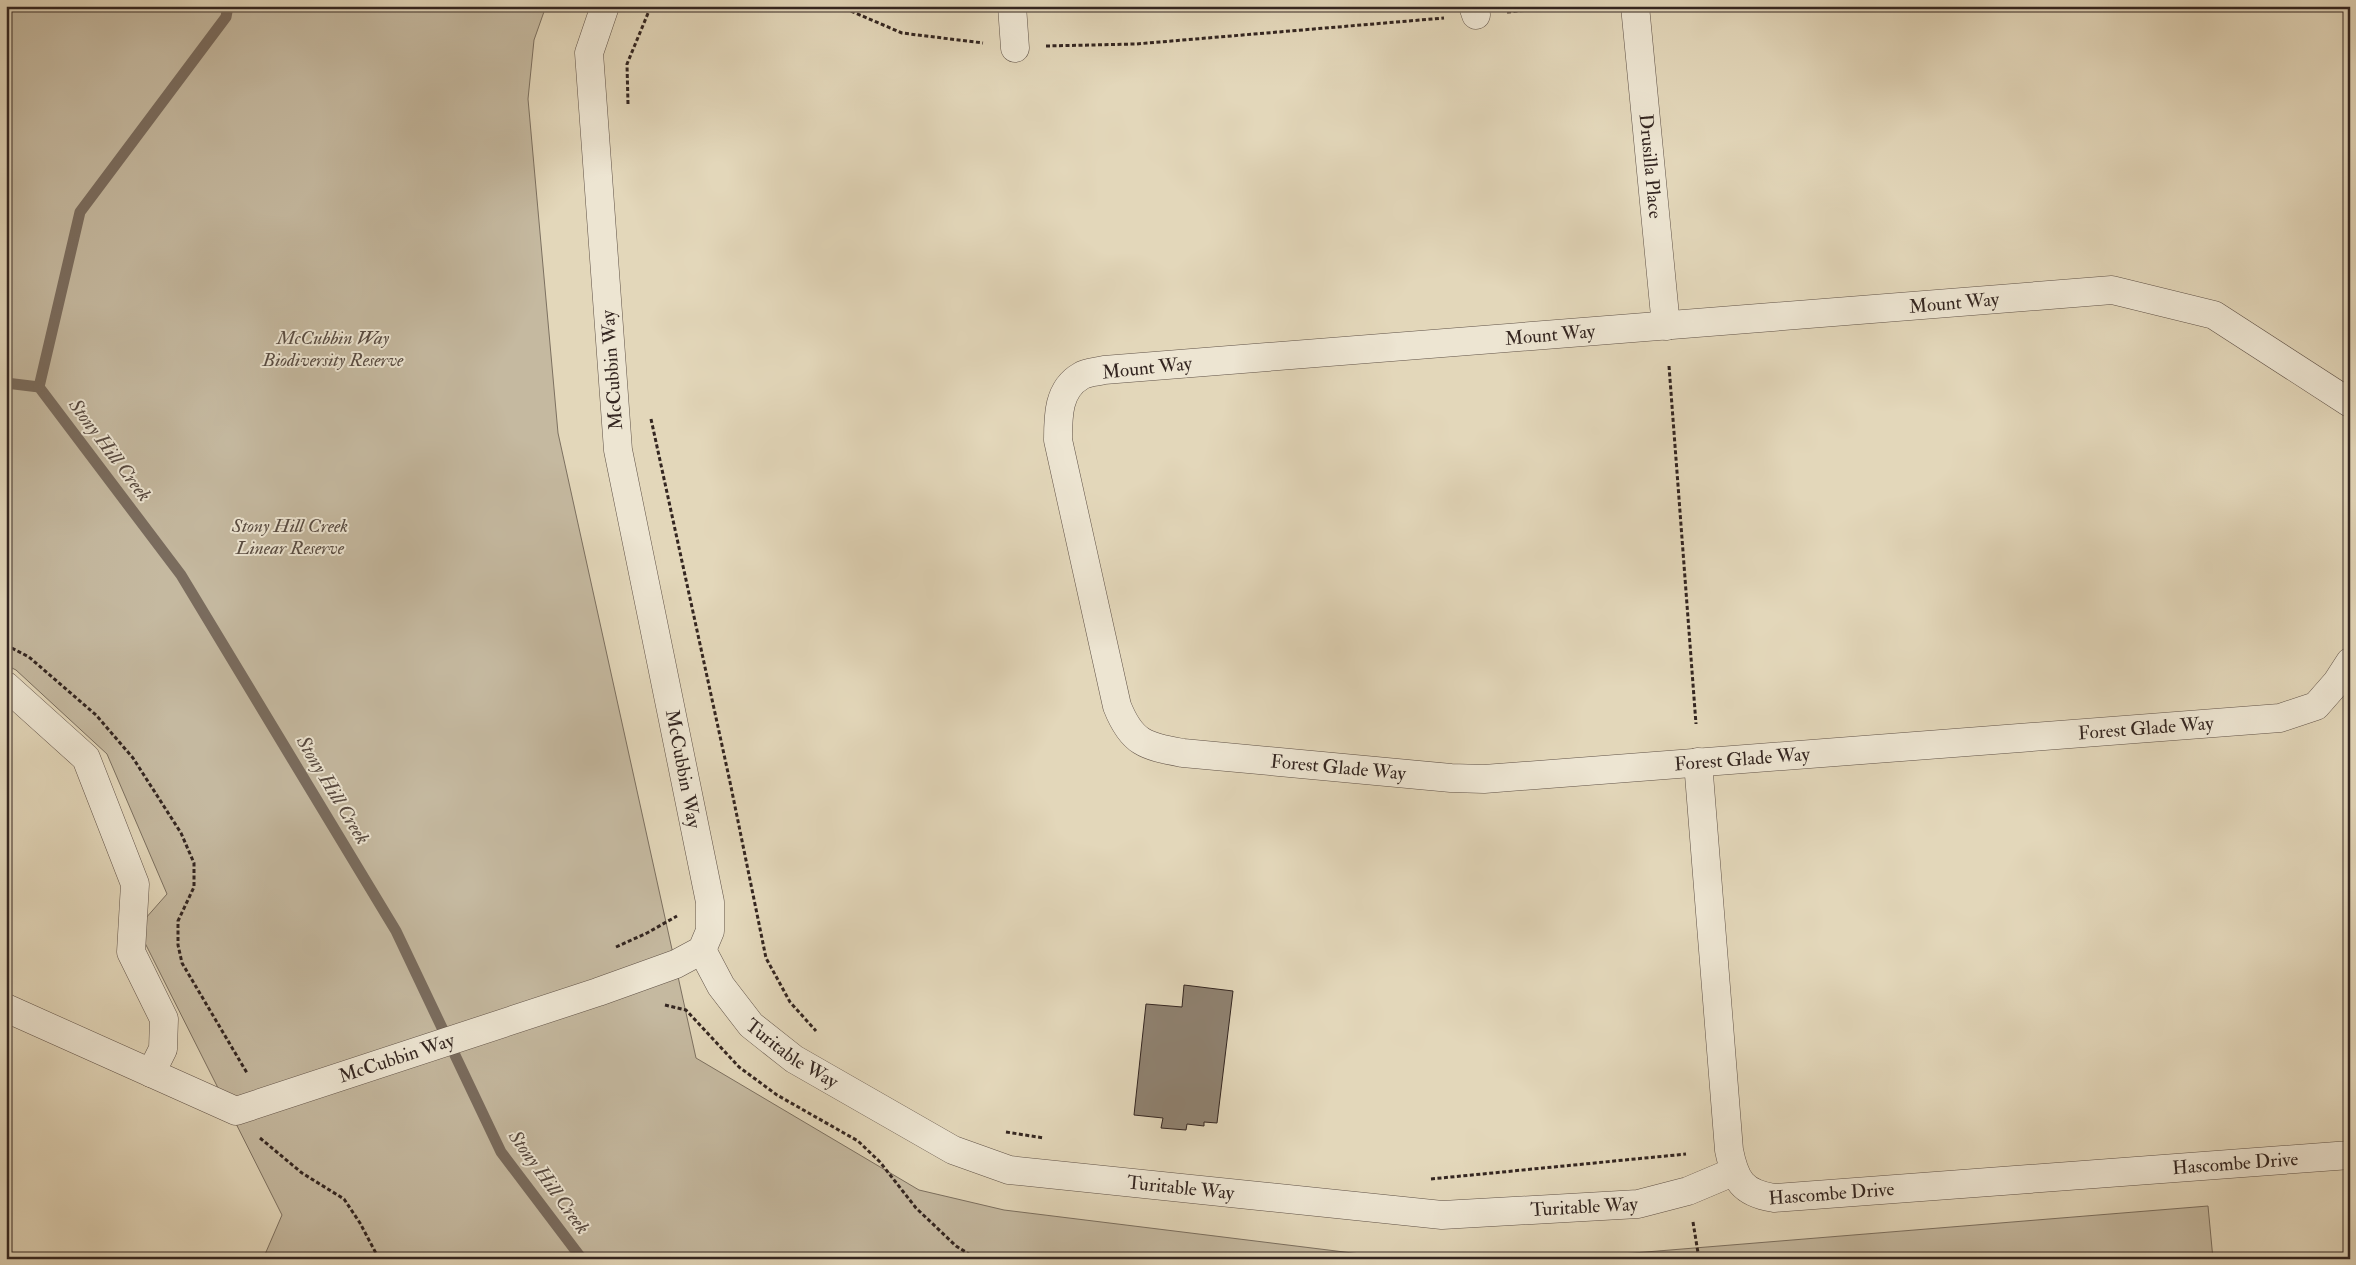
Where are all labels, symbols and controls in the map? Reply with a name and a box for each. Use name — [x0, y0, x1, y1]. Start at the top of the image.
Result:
street label: Drusilla Place — [1634, 113, 1668, 220]
street label: Mount Way — [1908, 287, 2001, 319]
street label: McCubbin Way — [596, 309, 628, 431]
street label: Mount Way — [1504, 319, 1597, 351]
park label: McCubbin Way Biodiversity Reserve — [262, 326, 404, 372]
street label: Mount Way — [1101, 351, 1194, 385]
water label: Stony Hill Creek — [63, 393, 157, 506]
park label: Stony Hill Creek Linear Reserve — [231, 514, 348, 560]
street label: McCubbin Way — [660, 708, 706, 831]
street label: Forest Glade Way — [2077, 711, 2215, 745]
water label: Stony Hill Creek — [290, 730, 375, 849]
street label: Forest Glade Way — [1673, 742, 1811, 776]
street label: Forest Glade Way — [1269, 749, 1408, 786]
street label: Turitable Way — [741, 1013, 843, 1094]
street label: McCubbin Way — [336, 1028, 458, 1088]
water label: Stony Hill Creek — [502, 1124, 595, 1239]
street label: Hascombe Drive — [2171, 1147, 2299, 1180]
street label: Turitable Way — [1126, 1170, 1236, 1205]
street label: Hascombe Drive — [1768, 1177, 1895, 1210]
street label: Turitable Way — [1530, 1192, 1639, 1222]

